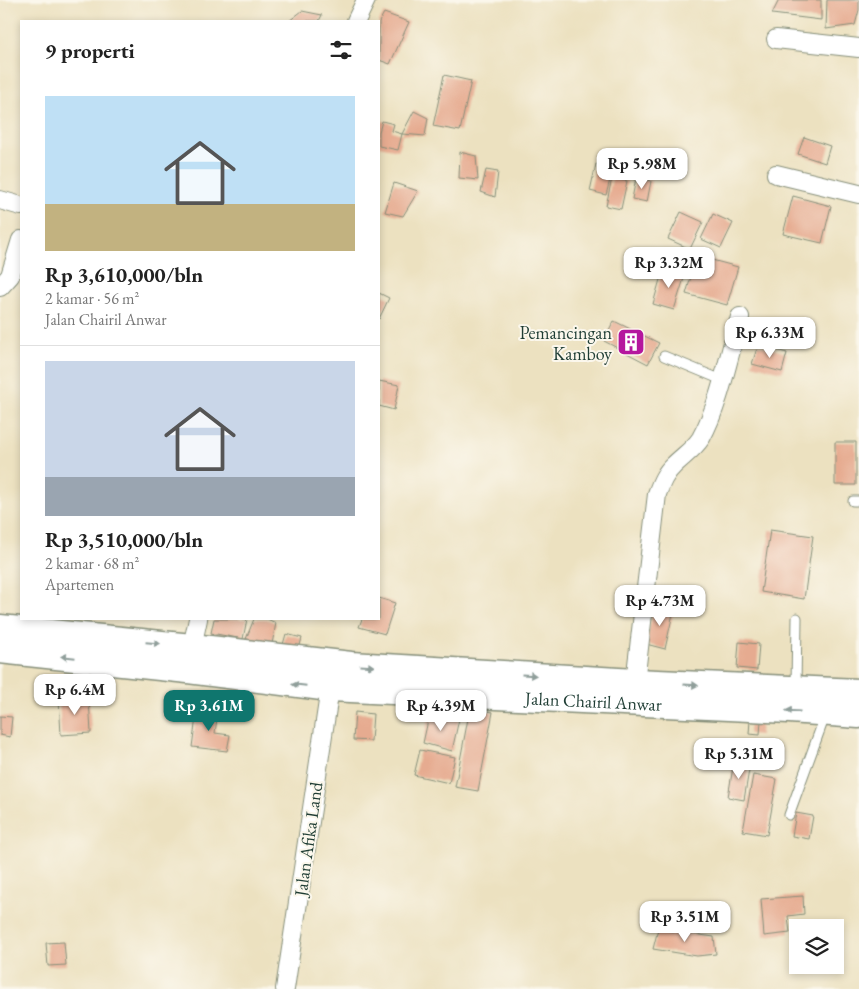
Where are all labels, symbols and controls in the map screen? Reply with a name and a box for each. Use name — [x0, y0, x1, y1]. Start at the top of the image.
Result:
icon: filters — [327, 36, 355, 64]
text: 9 properti — [45, 37, 135, 64]
icon: home — [155, 128, 245, 218]
pin: Rp 5.98M — [590, 148, 694, 190]
text: Rp 5.98M — [608, 153, 676, 174]
pin: Rp 3.32M — [617, 246, 721, 289]
text: Rp 3.32M — [635, 252, 703, 273]
text: Rp 3,610,000/bln — [45, 261, 203, 288]
text: 2 kamar · 56 m² — [45, 288, 139, 309]
text: Jalan Chairil Anwar — [45, 309, 166, 330]
pin: Rp 6.33M — [718, 316, 822, 359]
place label: Pemancingan Kamboy — [519, 321, 612, 365]
text: Rp 6.33M — [736, 322, 804, 343]
building icon: Pemancingan Kamboy — [616, 327, 646, 357]
icon: home — [155, 394, 245, 484]
text: Rp 3,510,000/bln — [45, 526, 203, 553]
text: 2 kamar · 68 m² — [45, 553, 139, 574]
text: Apartemen — [45, 574, 114, 595]
pin: Rp 4.73M — [608, 584, 712, 627]
text: Rp 4.73M — [626, 590, 694, 611]
one-way arrow — [145, 639, 161, 647]
one-way arrow — [60, 653, 76, 661]
one-way arrow — [359, 662, 375, 670]
one-way arrow — [521, 672, 537, 680]
pin: Rp 6.4M — [29, 674, 121, 716]
text: Rp 6.4M — [45, 679, 105, 700]
one-way arrow — [290, 681, 306, 689]
one-way arrow — [684, 681, 700, 689]
street label: Jalan Chairil Anwar — [523, 686, 662, 715]
pin: Rp 3.61M — [157, 690, 261, 732]
pin: Rp 4.39M — [389, 690, 493, 732]
text: Rp 3.61M — [175, 695, 243, 716]
text: Rp 4.39M — [407, 695, 475, 716]
one-way arrow — [785, 706, 801, 714]
pin: Rp 5.31M — [687, 738, 791, 780]
text: Rp 5.31M — [705, 743, 773, 764]
street label: Jalan Afika Land — [288, 779, 328, 900]
pin: Rp 3.51M — [633, 900, 737, 943]
text: Rp 3.51M — [651, 906, 719, 927]
map controls — [789, 919, 844, 974]
button: layers — [789, 919, 844, 974]

